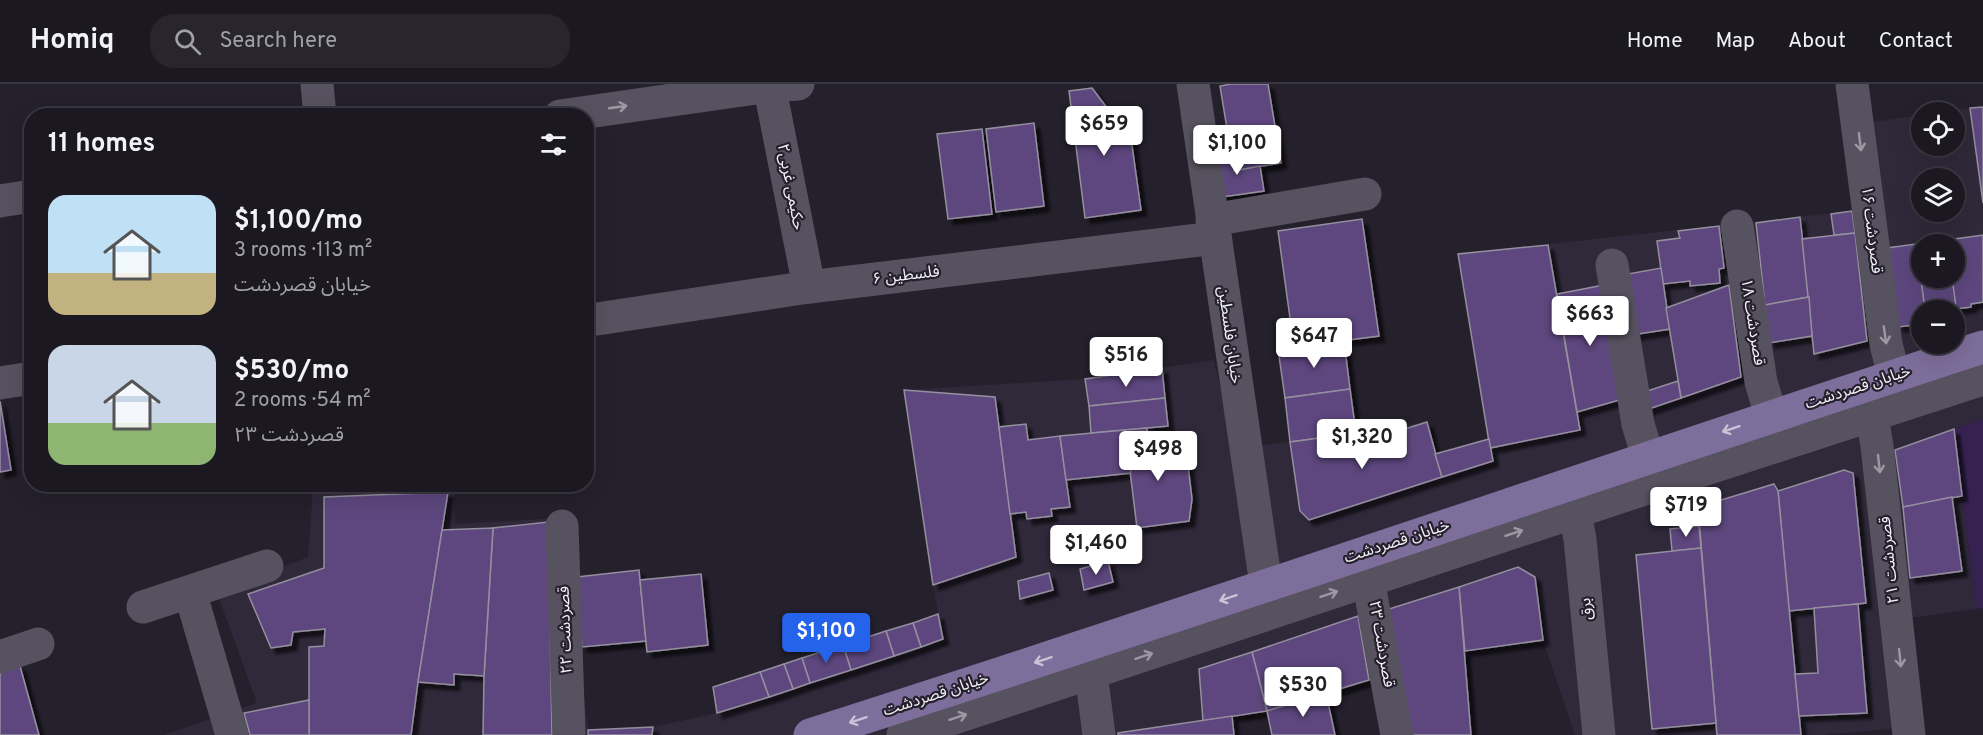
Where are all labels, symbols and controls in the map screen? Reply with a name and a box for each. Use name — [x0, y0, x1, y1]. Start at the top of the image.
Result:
search box — [150, 14, 570, 68]
text: Homiq — [30, 23, 114, 59]
icon: search — [171, 25, 204, 58]
text: Search here — [219, 28, 337, 55]
text: Home — [1627, 28, 1683, 55]
text: Map — [1716, 28, 1755, 55]
text: About — [1788, 28, 1846, 55]
text: Contact — [1879, 28, 1953, 55]
one-way arrow — [608, 102, 627, 113]
map controls — [1911, 102, 1965, 354]
button: locate — [1911, 102, 1965, 156]
pin: $659 — [1068, 106, 1140, 157]
text: $659 — [1080, 112, 1128, 138]
pin: $1,100 — [1188, 125, 1286, 176]
text: 11 homes — [48, 128, 155, 161]
icon: filters — [537, 128, 570, 161]
text: $1,100 — [1207, 131, 1267, 157]
one-way arrow — [1854, 132, 1865, 151]
street label: حکیمی غربی۲ — [772, 142, 808, 232]
button: layers — [1911, 168, 1965, 222]
street label: قصردشت ۱۶ — [1856, 185, 1886, 275]
text: $1,100/mo — [234, 205, 363, 238]
icon: home — [96, 219, 168, 291]
button: + — [1911, 234, 1965, 288]
text: 3 rooms · 113 m² — [234, 238, 372, 264]
street label: فلسطین ۶ — [871, 262, 941, 290]
text: خیابان قصردشت — [234, 273, 371, 299]
street label: قصردشت ۱۸ — [1735, 277, 1769, 367]
street label: خیابان فلسطین — [1212, 285, 1246, 385]
pin: $663 — [1554, 296, 1626, 347]
button: − — [1911, 300, 1965, 354]
text: $663 — [1566, 302, 1614, 328]
pin: $647 — [1278, 318, 1350, 369]
text: $647 — [1290, 324, 1338, 350]
one-way arrow — [1880, 325, 1891, 345]
pin: $516 — [1090, 337, 1162, 388]
text: $516 — [1104, 343, 1148, 369]
text: $530/mo — [234, 355, 349, 388]
street label: خیابان قصردشت — [1803, 362, 1913, 414]
icon: home — [96, 369, 168, 441]
text: 2 rooms · 54 m² — [234, 388, 371, 414]
pin: $1,320 — [1313, 419, 1411, 470]
text: قصردشت ۲۳ — [234, 423, 344, 449]
text: $1,320 — [1331, 425, 1393, 451]
one-way arrow — [1723, 425, 1741, 436]
pin: $498 — [1122, 431, 1194, 482]
text: $498 — [1133, 437, 1183, 463]
one-way arrow — [1874, 453, 1885, 473]
pin: $719 — [1650, 487, 1722, 538]
text: $719 — [1664, 493, 1708, 519]
street label: قصردشت ۲۱ — [1875, 515, 1905, 605]
street label: خیابان قصردشت — [1342, 516, 1452, 568]
pin: $1,460 — [1047, 525, 1145, 576]
one-way arrow — [1504, 527, 1523, 538]
text: $1,460 — [1064, 531, 1128, 557]
street label: قصردشت ۲۲ — [554, 586, 578, 674]
one-way arrow — [1319, 588, 1338, 599]
one-way arrow — [1219, 593, 1238, 604]
street label: برق — [1576, 597, 1598, 621]
street label: قصردشت ۲۳ — [1364, 599, 1398, 689]
pin: $1,100 — [777, 613, 875, 664]
text: $1,100 — [796, 619, 856, 645]
one-way arrow — [1895, 647, 1906, 667]
one-way arrow — [1134, 649, 1153, 660]
one-way arrow — [1034, 656, 1053, 667]
pin: $530 — [1267, 667, 1339, 718]
street label: خیابان قصردشت — [881, 669, 991, 721]
text: $530 — [1278, 673, 1328, 699]
one-way arrow — [948, 710, 967, 721]
one-way arrow — [848, 715, 867, 726]

